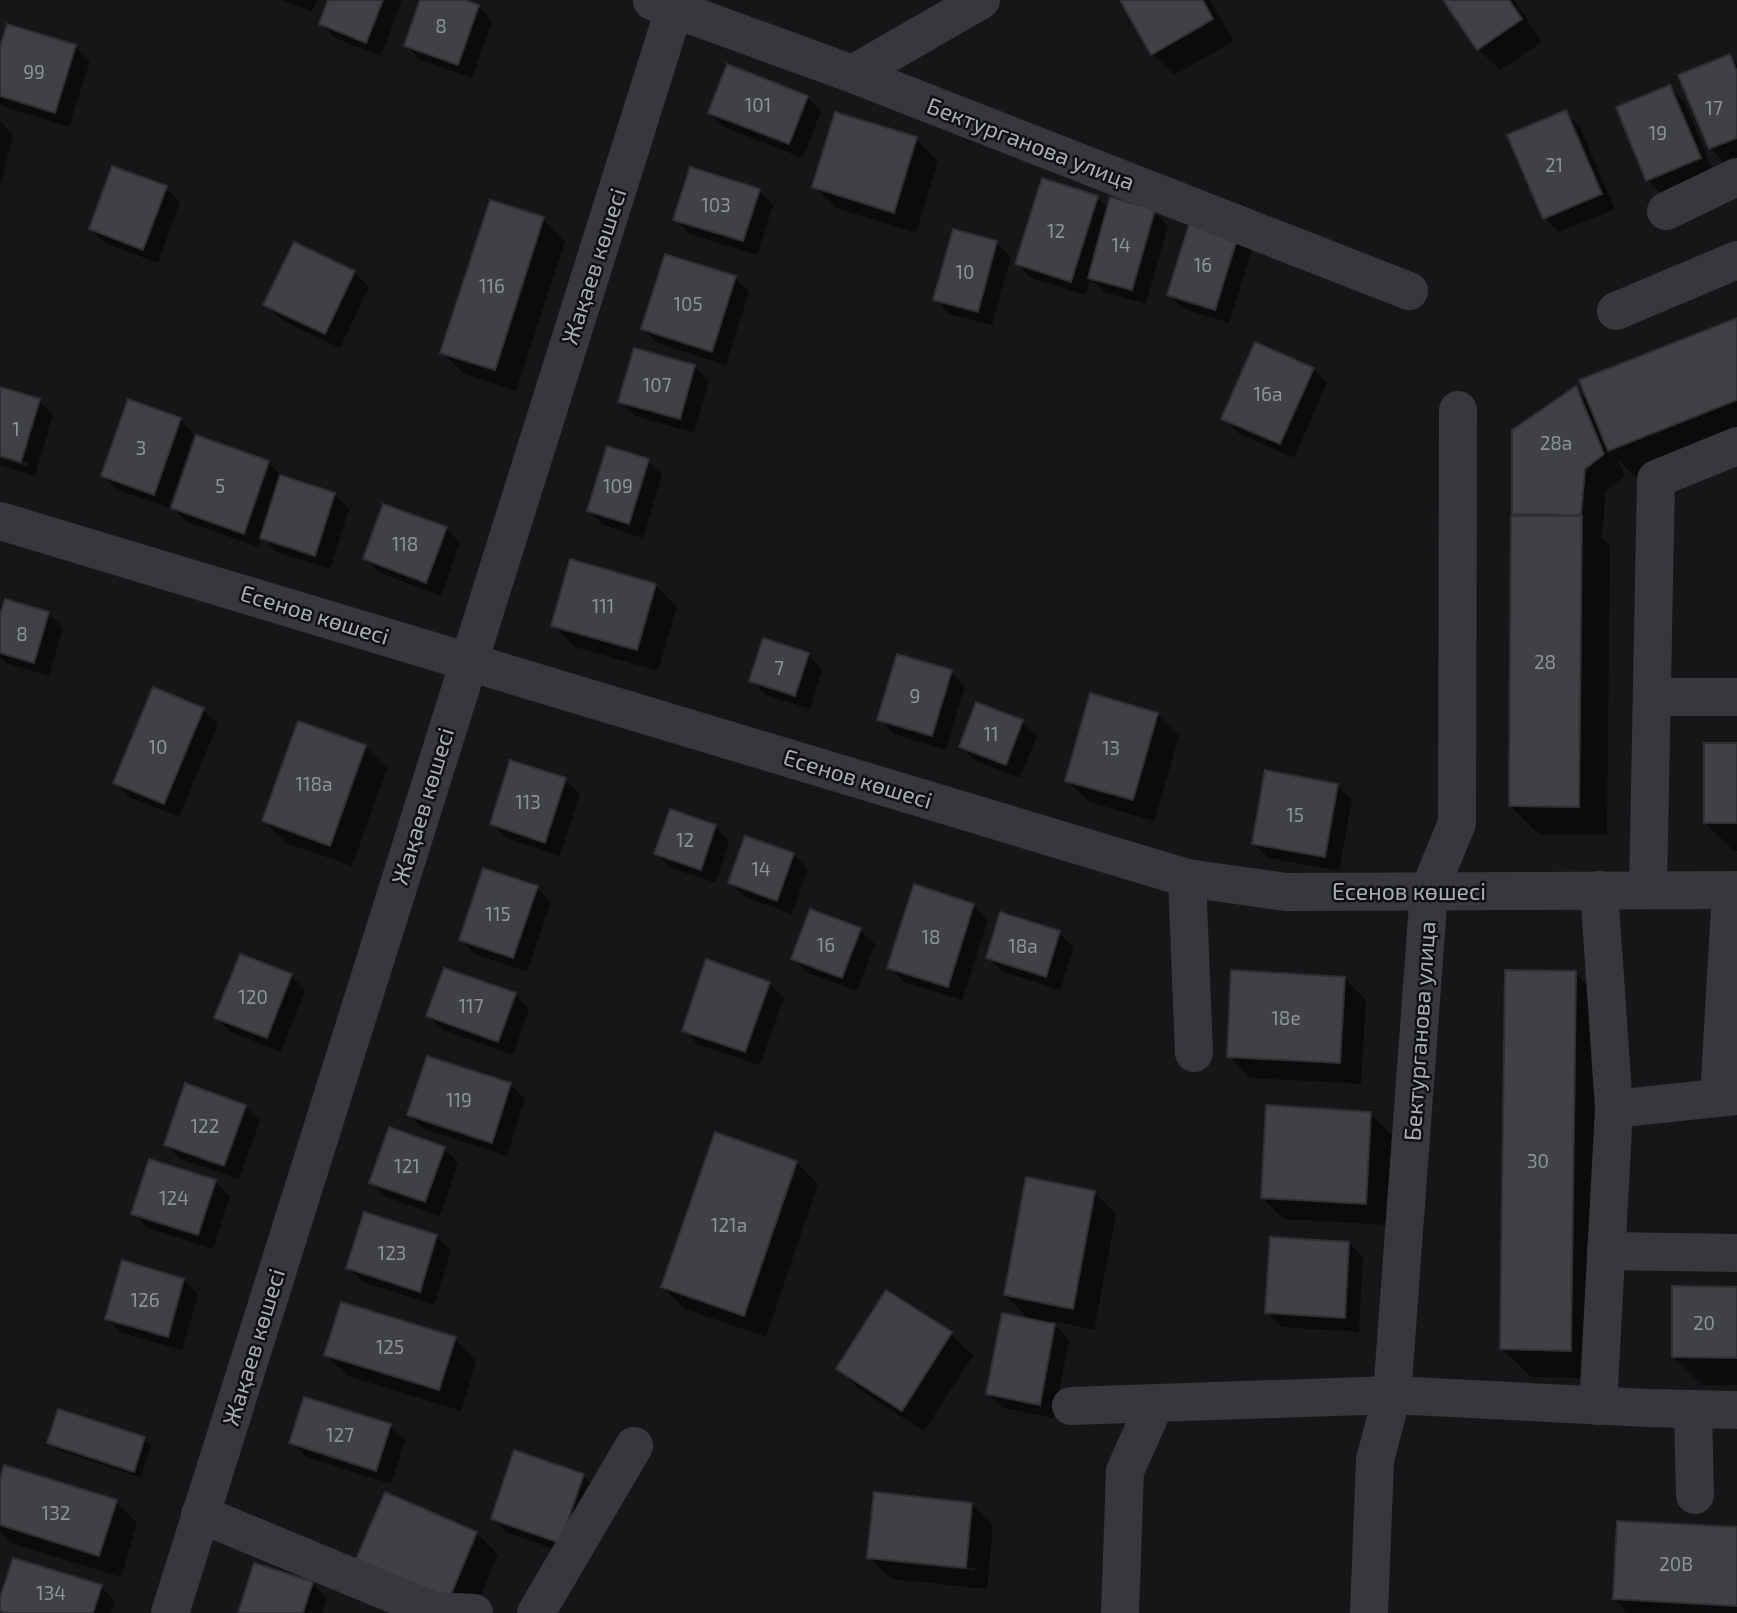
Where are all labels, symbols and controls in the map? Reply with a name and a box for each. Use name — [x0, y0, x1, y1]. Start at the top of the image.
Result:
house number: 8 — [435, 14, 447, 37]
house number: 99 — [23, 60, 45, 83]
street label: Бектурганова улица — [923, 90, 1139, 196]
house number: 101 — [745, 93, 771, 116]
house number: 17 — [1705, 96, 1723, 119]
house number: 19 — [1649, 121, 1667, 144]
house number: 21 — [1545, 153, 1563, 176]
street label: Жақаев көшесі — [555, 184, 631, 348]
house number: 103 — [701, 193, 731, 216]
house number: 12 — [1047, 219, 1065, 242]
house number: 14 — [1111, 233, 1131, 256]
house number: 16 — [1194, 253, 1212, 276]
house number: 10 — [955, 260, 975, 283]
house number: 116 — [479, 274, 505, 297]
house number: 105 — [673, 292, 703, 315]
house number: 107 — [643, 373, 672, 396]
house number: 16а — [1254, 382, 1282, 405]
house number: 1 — [12, 417, 20, 440]
house number: 28а — [1540, 431, 1572, 454]
house number: 3 — [136, 436, 146, 459]
house number: 5 — [215, 474, 225, 497]
house number: 109 — [603, 474, 633, 497]
house number: 118 — [392, 532, 418, 555]
street label: Есенов көшесі — [237, 578, 393, 650]
house number: 111 — [592, 594, 614, 617]
house number: 8 — [16, 622, 28, 645]
house number: 28 — [1534, 650, 1556, 673]
house number: 7 — [774, 656, 784, 679]
house number: 9 — [910, 684, 920, 707]
house number: 11 — [983, 722, 999, 745]
street label: Жақаев көшесі — [385, 724, 459, 888]
house number: 10 — [148, 735, 168, 758]
house number: 13 — [1102, 736, 1120, 759]
street label: Есенов көшесі — [780, 742, 936, 814]
house number: 118а — [295, 772, 333, 795]
house number: 113 — [515, 790, 541, 813]
house number: 15 — [1286, 803, 1304, 826]
house number: 12 — [676, 828, 694, 851]
house number: 14 — [751, 857, 771, 880]
street label: Есенов көшесі — [1332, 877, 1486, 905]
house number: 115 — [485, 902, 511, 925]
street label: Бектурганова улица — [1397, 920, 1442, 1142]
house number: 18 — [921, 925, 941, 948]
house number: 16 — [817, 933, 835, 956]
house number: 18а — [1008, 934, 1038, 957]
house number: 120 — [238, 985, 268, 1008]
house number: 117 — [459, 994, 484, 1017]
house number: 18е — [1271, 1006, 1301, 1029]
house number: 119 — [446, 1088, 472, 1111]
house number: 122 — [191, 1114, 219, 1137]
house number: 30 — [1527, 1149, 1549, 1172]
house number: 121 — [394, 1154, 420, 1177]
house number: 124 — [159, 1186, 189, 1209]
house number: 121а — [711, 1213, 747, 1236]
house number: 123 — [378, 1241, 406, 1264]
street label: Жақаев көшесі — [216, 1265, 290, 1429]
house number: 126 — [130, 1288, 160, 1311]
house number: 20 — [1693, 1311, 1715, 1334]
house number: 125 — [376, 1335, 404, 1358]
house number: 127 — [326, 1423, 354, 1446]
house number: 132 — [42, 1501, 70, 1524]
house number: 20В — [1659, 1552, 1693, 1575]
house number: 134 — [36, 1581, 66, 1604]

